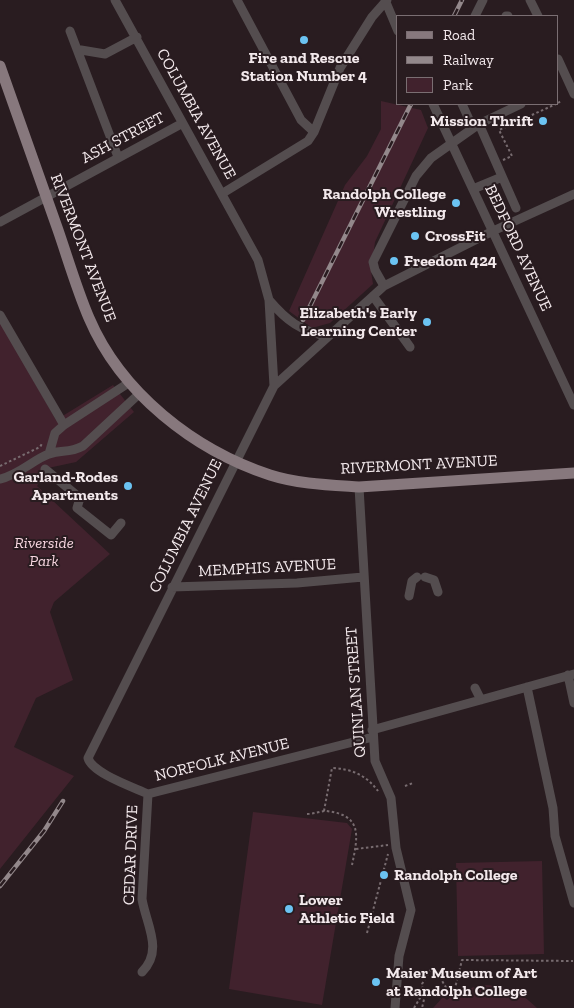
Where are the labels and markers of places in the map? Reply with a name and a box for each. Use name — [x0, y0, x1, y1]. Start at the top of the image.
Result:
marker: Fire and Rescue Station Number 4 — [298, 34, 310, 46]
place label: Fire and Rescue Station Number 4 — [241, 48, 367, 86]
place label: Mission Thrift — [430, 111, 533, 131]
marker: Mission Thrift — [537, 115, 549, 127]
place label: Randolph College Wrestling — [322, 184, 446, 222]
marker: Randolph College Wrestling — [450, 197, 462, 209]
place label: CrossFit — [425, 226, 485, 246]
marker: CrossFit — [409, 230, 421, 242]
place label: Freedom 424 — [404, 251, 497, 271]
marker: Freedom 424 — [388, 255, 400, 267]
place label: Elizabeth's Early Learning Center — [299, 303, 417, 341]
marker: Elizabeth's Early Learning Center — [421, 316, 433, 328]
place label: Garland-Rodes Apartments — [13, 467, 118, 505]
marker: Garland-Rodes Apartments — [122, 480, 134, 492]
place label: Randolph College — [394, 865, 518, 885]
marker: Randolph College — [378, 869, 390, 881]
place label: Lower Athletic Field — [299, 890, 395, 928]
marker: Lower Athletic Field — [283, 903, 295, 915]
place label: Maier Museum of Art at Randolph College — [386, 963, 537, 1001]
marker: Maier Museum of Art at Randolph College — [370, 976, 382, 988]

